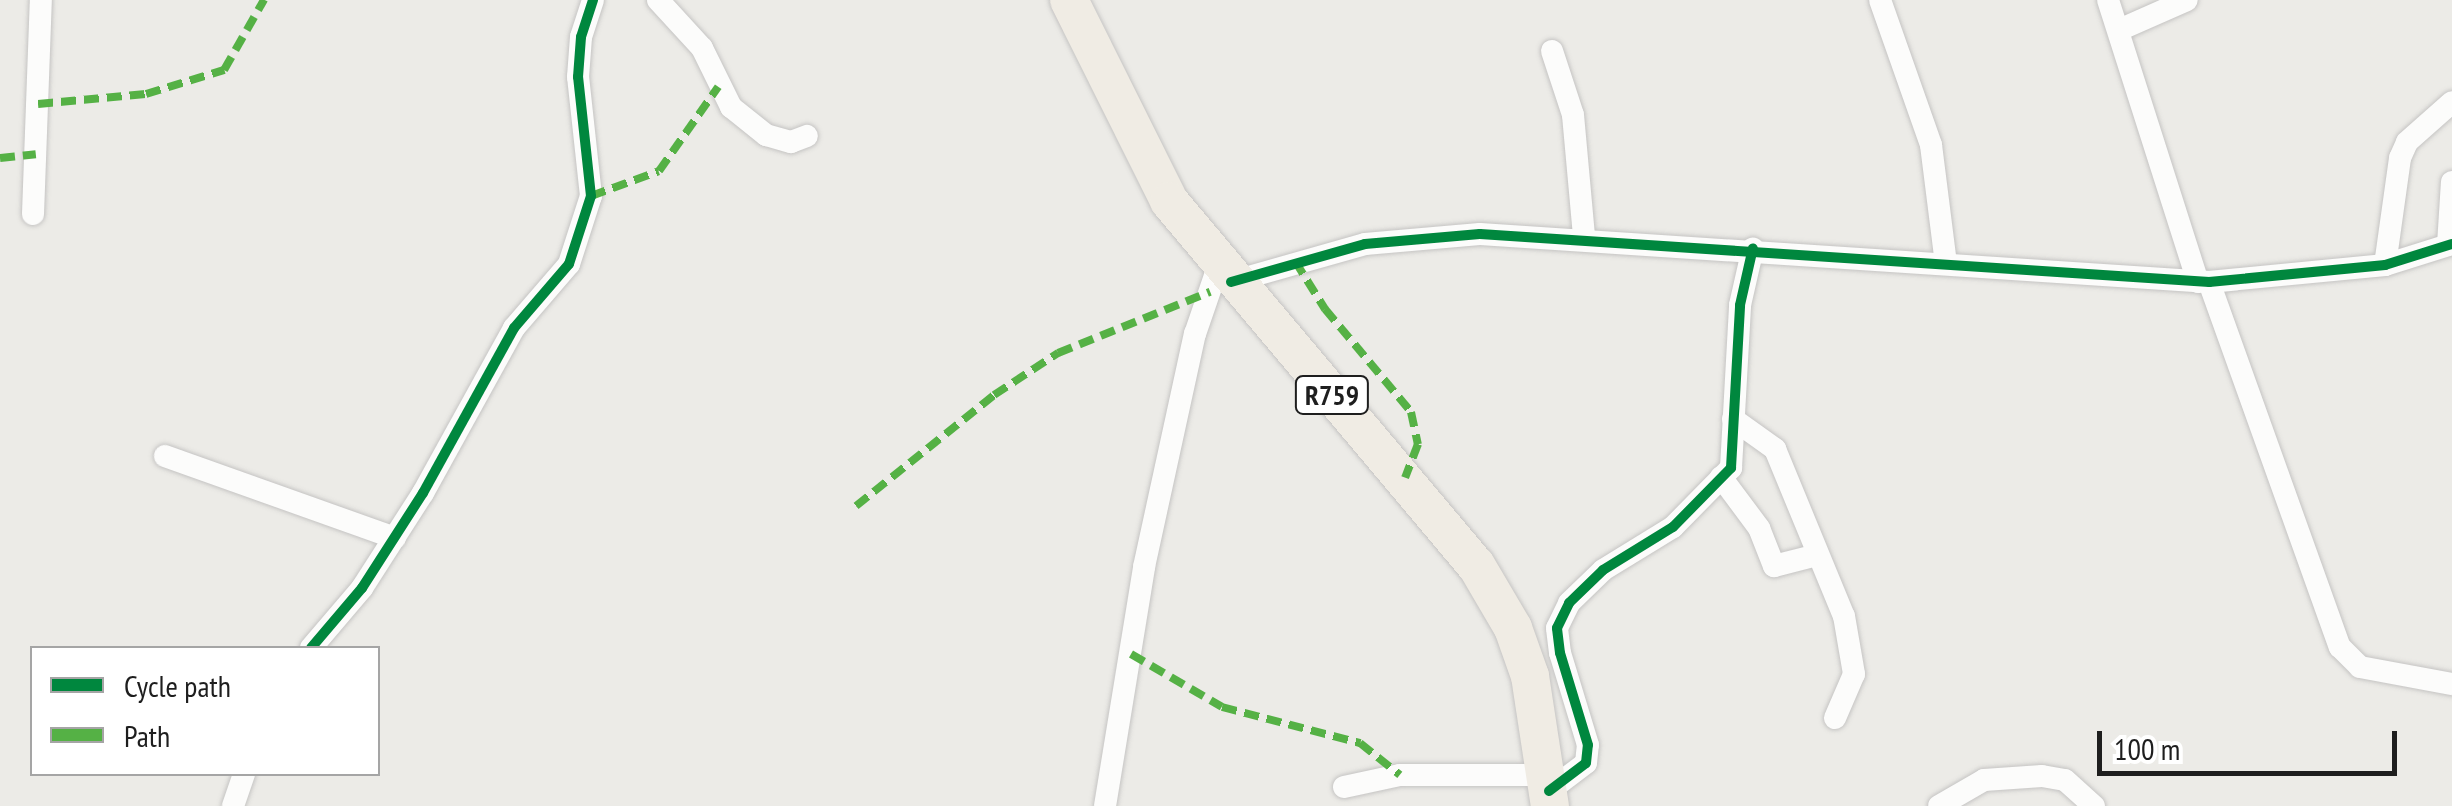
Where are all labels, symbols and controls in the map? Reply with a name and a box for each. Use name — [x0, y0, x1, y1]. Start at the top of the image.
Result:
road number: R759 — [1294, 372, 1370, 418]
legend — [30, 646, 380, 776]
text: Cycle path — [124, 666, 231, 705]
scale bar — [2102, 711, 2402, 773]
text: Path — [124, 716, 170, 755]
text: 100 m — [2114, 729, 2180, 768]

